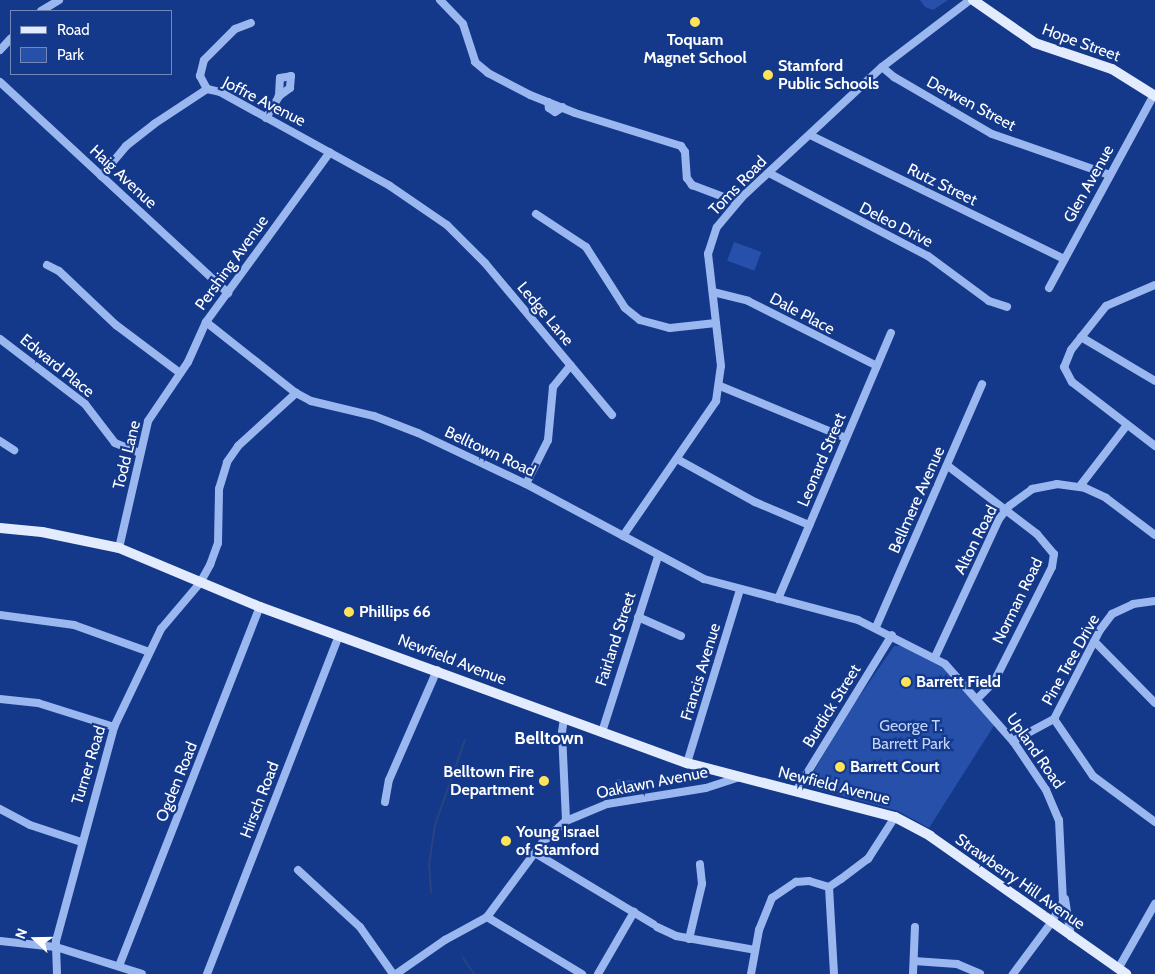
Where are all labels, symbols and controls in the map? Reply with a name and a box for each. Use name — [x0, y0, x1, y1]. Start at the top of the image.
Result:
legend — [10, 10, 172, 75]
marker: Toquam Magnet School — [689, 16, 701, 28]
street label: Hope Street — [1039, 20, 1123, 66]
text: Road — [57, 21, 90, 39]
place label: Toquam Magnet School — [643, 30, 747, 68]
text: Park — [57, 46, 84, 64]
place label: Stamford Public Schools — [778, 56, 879, 94]
marker: Stamford Public Schools — [762, 69, 774, 81]
street label: Derwen Street — [923, 72, 1019, 136]
street label: Joffre Avenue — [219, 73, 309, 131]
street label: Haig Avenue — [86, 141, 160, 213]
street label: Glen Avenue — [1060, 142, 1118, 226]
street label: Toms Road — [705, 152, 771, 220]
street label: Rutz Street — [904, 160, 980, 210]
street label: Deleo Drive — [856, 198, 936, 252]
street label: Pershing Avenue — [191, 212, 273, 314]
street label: Ledge Lane — [513, 278, 577, 350]
street label: Dale Place — [766, 289, 838, 339]
street label: Edward Place — [16, 330, 98, 402]
street label: Leonard Street — [794, 410, 850, 510]
street label: Todd Lane — [109, 419, 145, 491]
street label: Belltown Road — [441, 423, 539, 481]
street label: Bellmere Avenue — [885, 444, 949, 556]
street label: Alton Road — [950, 502, 1002, 578]
street label: Norman Road — [989, 555, 1047, 647]
street label: Fairland Street — [592, 590, 640, 688]
place label: Phillips 66 — [359, 602, 431, 622]
marker: Phillips 66 — [343, 606, 355, 618]
street label: Pine Tree Drive — [1038, 611, 1104, 709]
street label: Francis Avenue — [677, 621, 725, 723]
street label: Newfield Avenue — [395, 630, 509, 690]
street label: Burdick Street — [799, 661, 865, 751]
place label: Barrett Field — [916, 672, 1001, 692]
marker: Barrett Field — [900, 676, 912, 688]
street label: Upland Road — [1002, 710, 1068, 792]
park label: George T. Barrett Park — [872, 716, 950, 754]
street label: Turner Road — [68, 723, 110, 807]
district label: Belltown — [514, 727, 584, 749]
street label: Ogden Road — [152, 739, 202, 825]
place label: Barrett Court — [850, 757, 940, 777]
street label: Hirsch Road — [237, 759, 283, 841]
marker: Barrett Court — [834, 761, 846, 773]
place label: Belltown Fire Department — [443, 762, 534, 800]
street label: Oaklawn Avenue — [595, 763, 709, 803]
street label: Newfield Avenue — [776, 763, 892, 809]
marker: Belltown Fire Department — [538, 775, 550, 787]
place label: Young Israel of Stamford — [516, 822, 599, 860]
street label: Strawberry Hill Avenue — [951, 830, 1089, 934]
marker: Young Israel of Stamford — [500, 835, 512, 847]
north arrow — [10, 914, 60, 964]
text: N — [11, 926, 31, 941]

